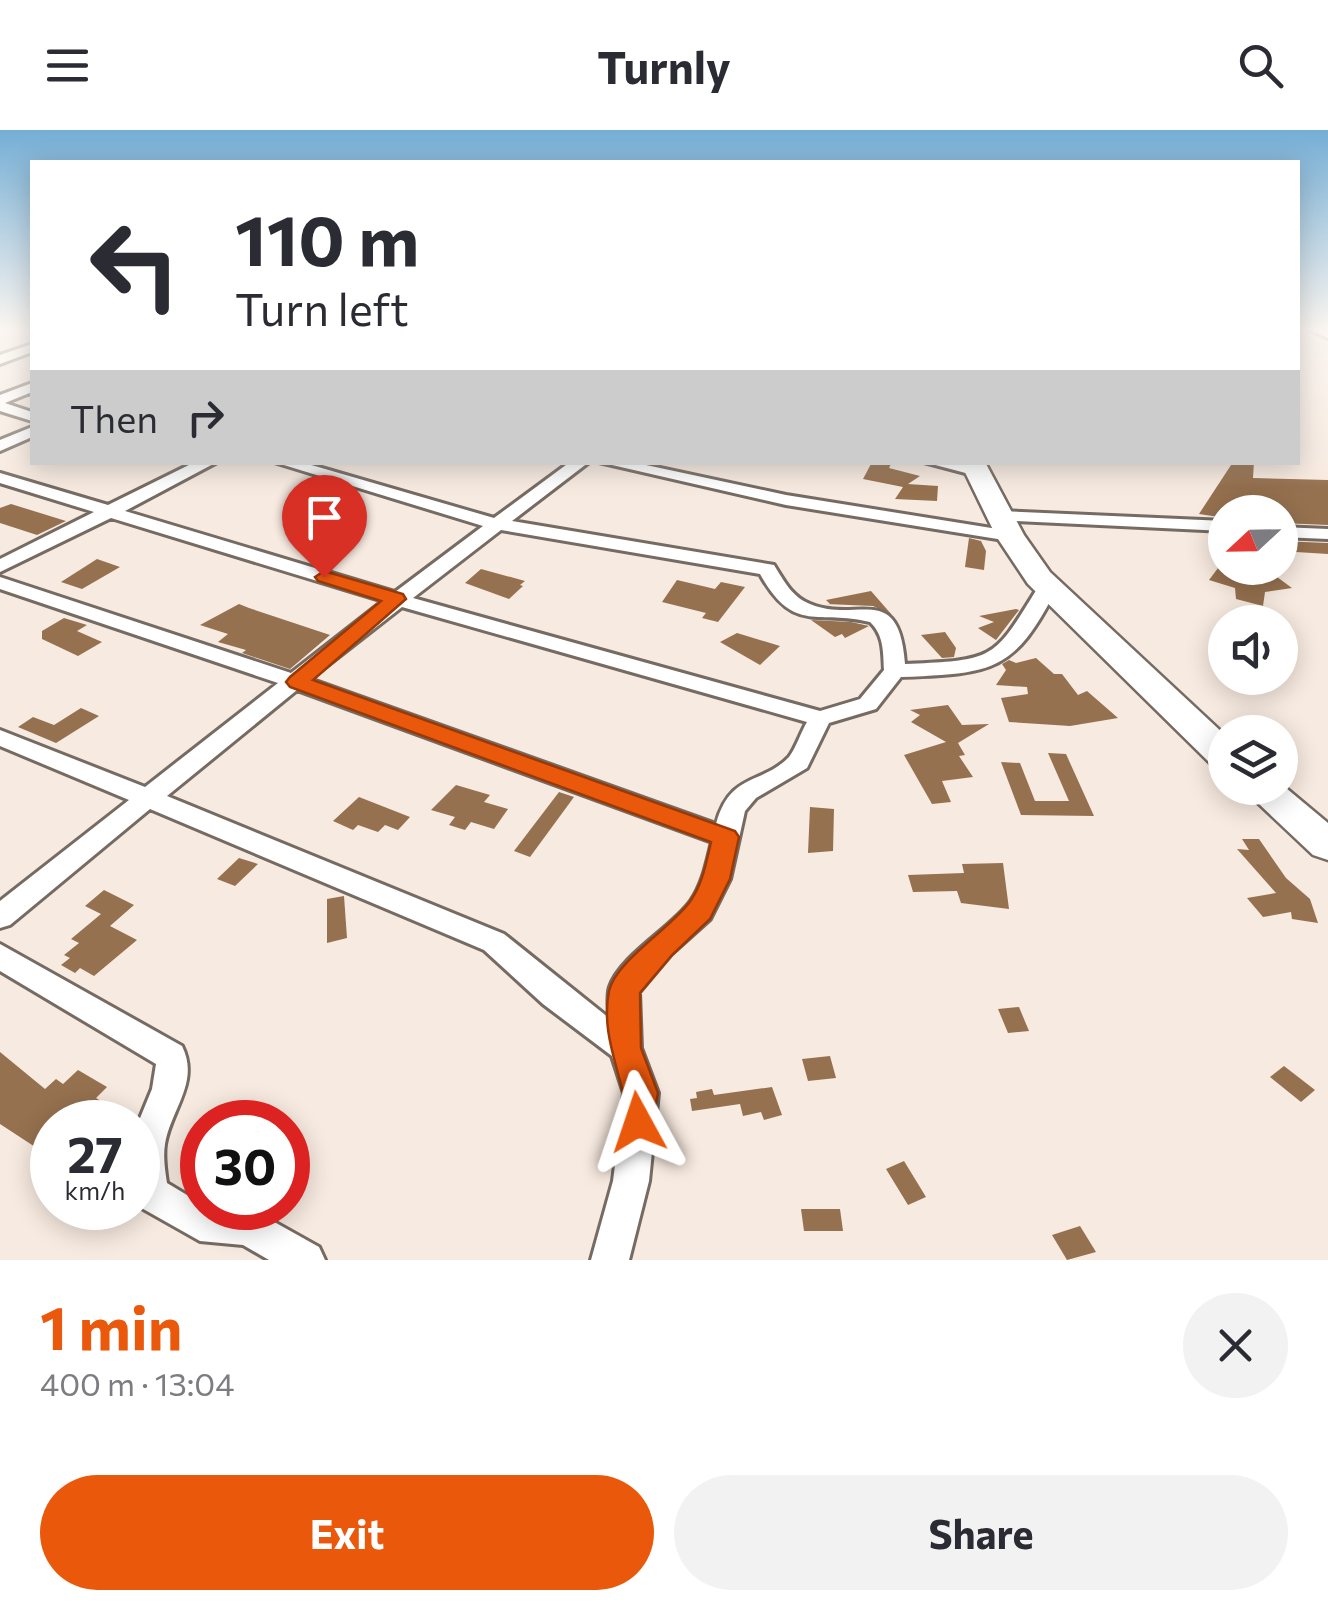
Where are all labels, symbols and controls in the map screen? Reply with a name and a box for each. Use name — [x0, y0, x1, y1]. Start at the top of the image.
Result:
icon: menu — [40, 38, 95, 93]
text: Turnly — [597, 38, 731, 93]
icon: search — [1233, 38, 1288, 93]
text: 110 m — [235, 195, 419, 280]
icon: left — [70, 200, 200, 330]
text: Turn left — [235, 280, 409, 335]
icon: right — [178, 390, 233, 445]
text: Then — [70, 394, 158, 441]
pin — [282, 475, 367, 578]
icon: arrive — [297, 490, 352, 545]
north arrow — [1208, 495, 1298, 585]
map controls — [1208, 495, 1298, 805]
button: sound — [1208, 605, 1298, 695]
button: layers — [1208, 715, 1298, 805]
position arrow — [586, 1070, 690, 1174]
speed limit sign: 30 — [180, 1100, 310, 1230]
text: 27 — [67, 1122, 123, 1183]
text: km/h — [65, 1175, 125, 1205]
text: 1 min — [40, 1289, 182, 1362]
button: close — [1183, 1293, 1288, 1398]
text: 400 m · 13:04 — [40, 1363, 234, 1403]
button: Exit — [40, 1475, 654, 1590]
button: Share — [674, 1475, 1288, 1590]

